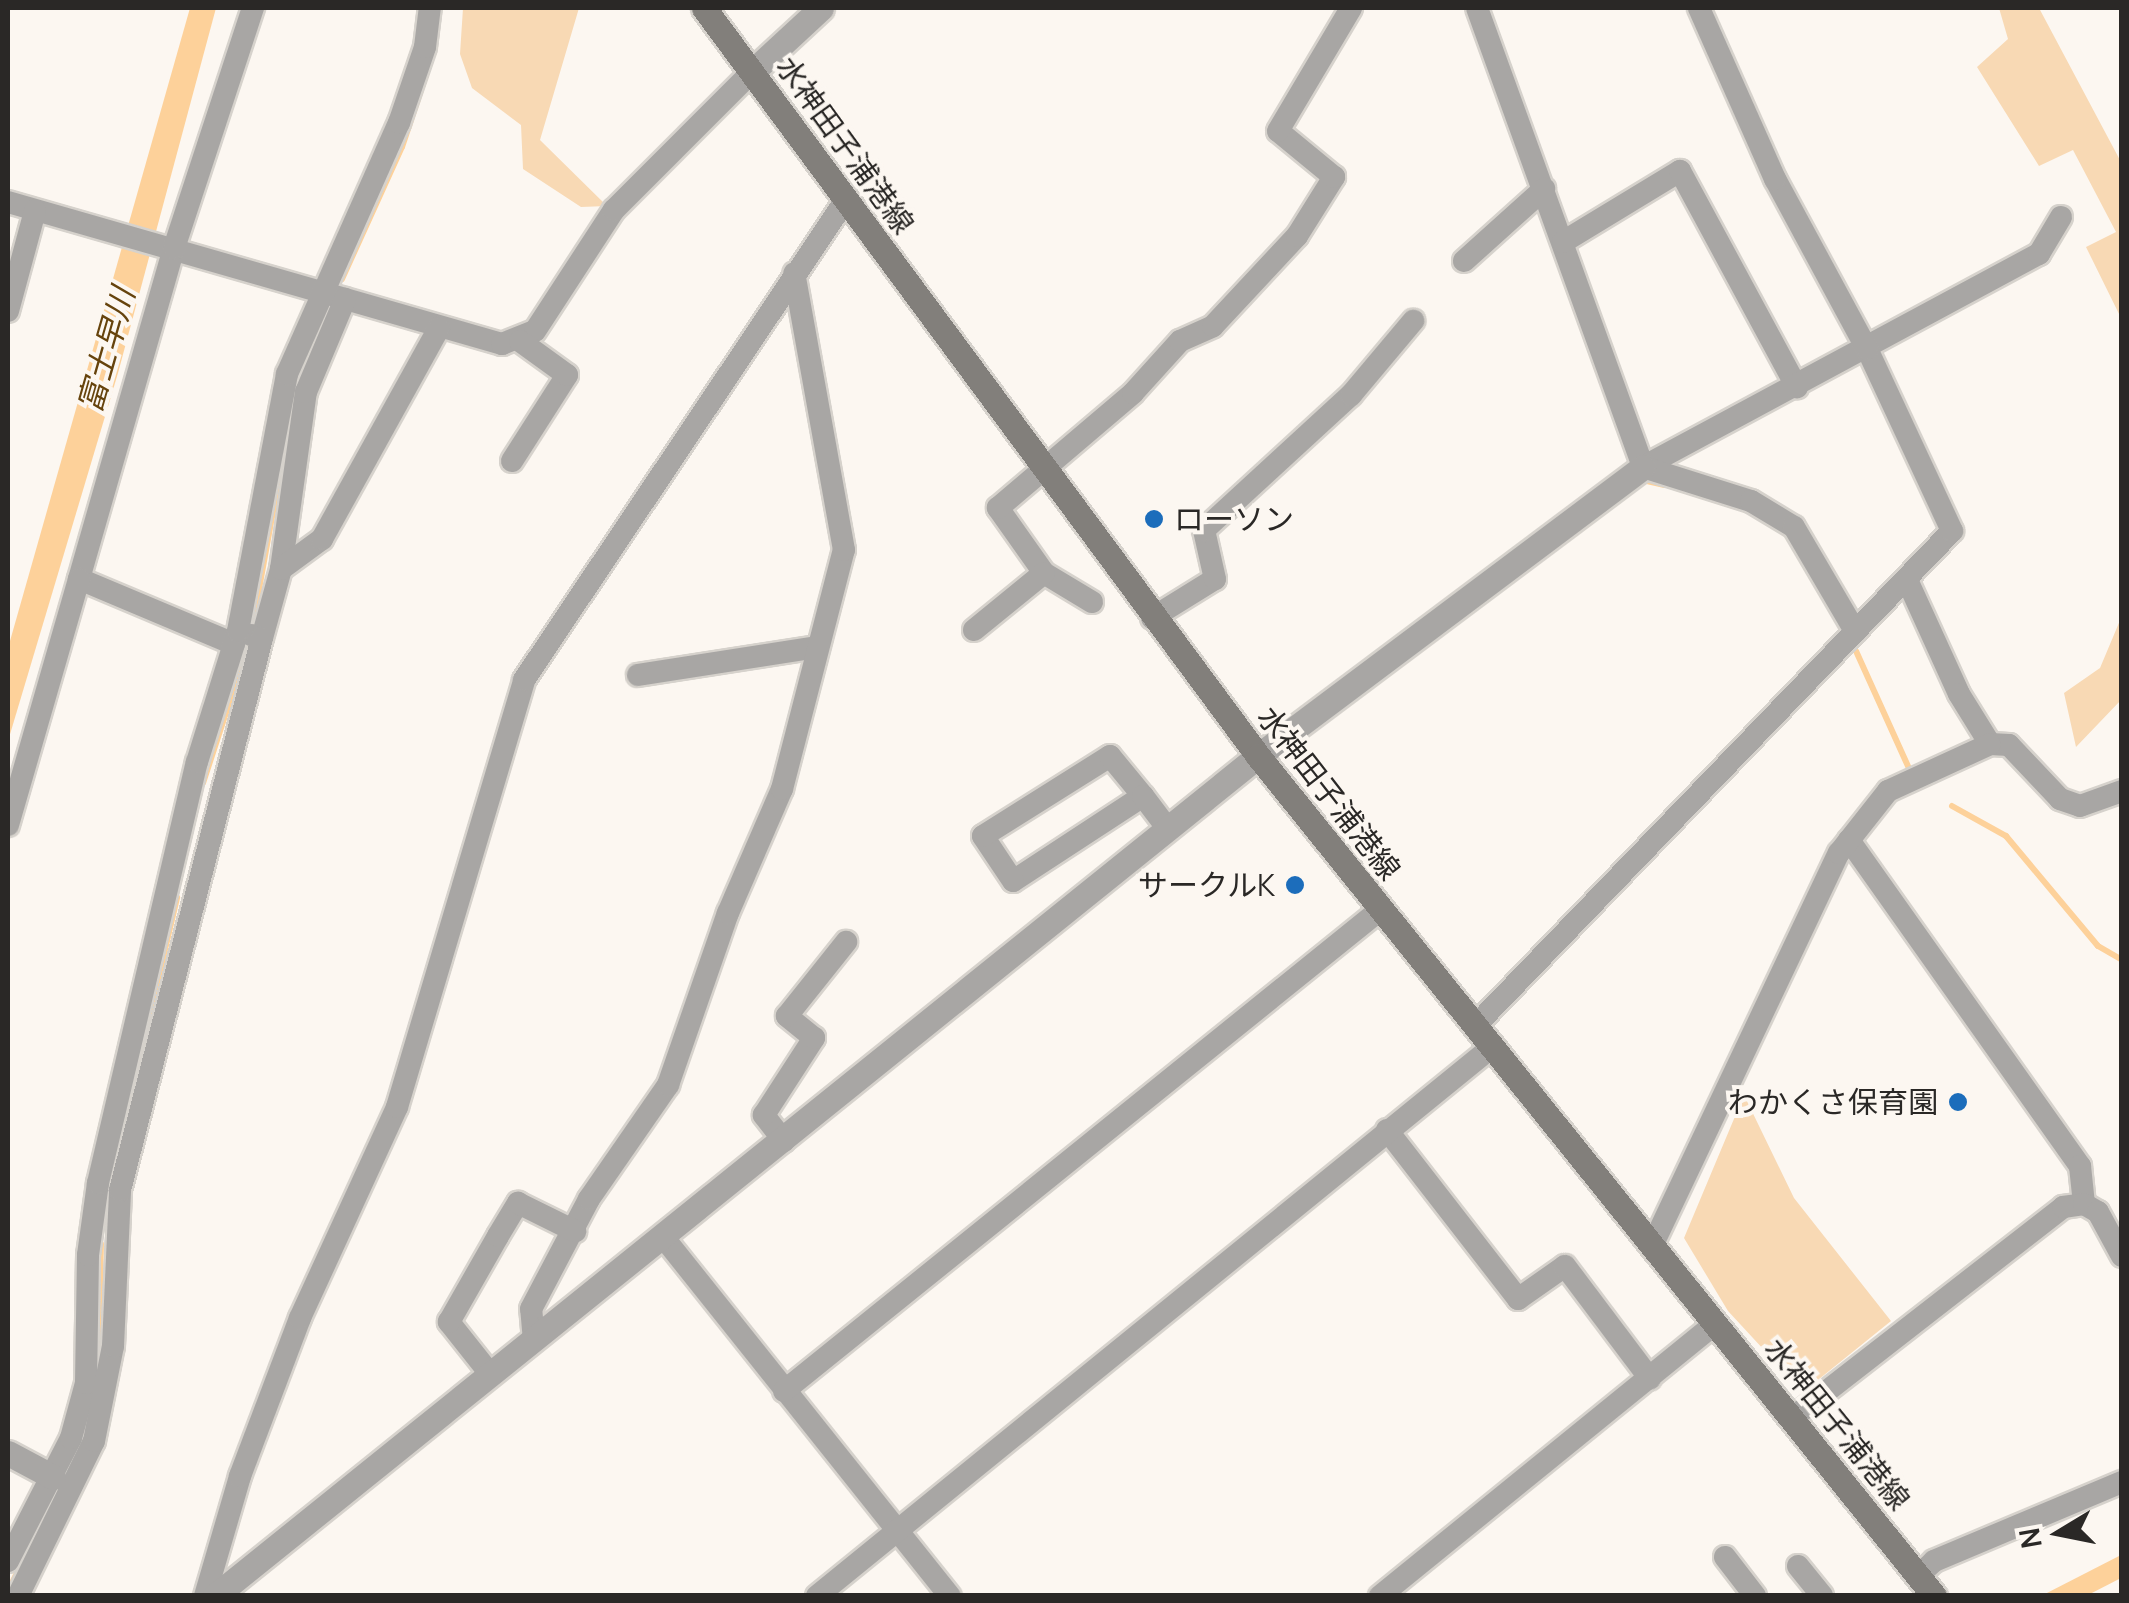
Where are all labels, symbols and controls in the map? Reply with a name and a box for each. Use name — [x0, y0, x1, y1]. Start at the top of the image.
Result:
street label: 水神田子浦港線 — [769, 49, 921, 241]
water label: 富士早川 — [70, 283, 142, 417]
place label: ローソン — [1174, 501, 1294, 537]
marker: ローソン — [1143, 508, 1165, 530]
street label: 水神田子浦港線 — [1250, 699, 1408, 887]
place label: サークルK — [1137, 867, 1275, 903]
marker: サークルK — [1284, 874, 1306, 896]
place label: わかくさ保育園 — [1728, 1084, 1938, 1120]
marker: わかくさ保育園 — [1947, 1091, 1969, 1113]
street label: 水神田子浦港線 — [1757, 1331, 1917, 1517]
north arrow — [2009, 1483, 2109, 1583]
text: N — [2009, 1525, 2050, 1551]

